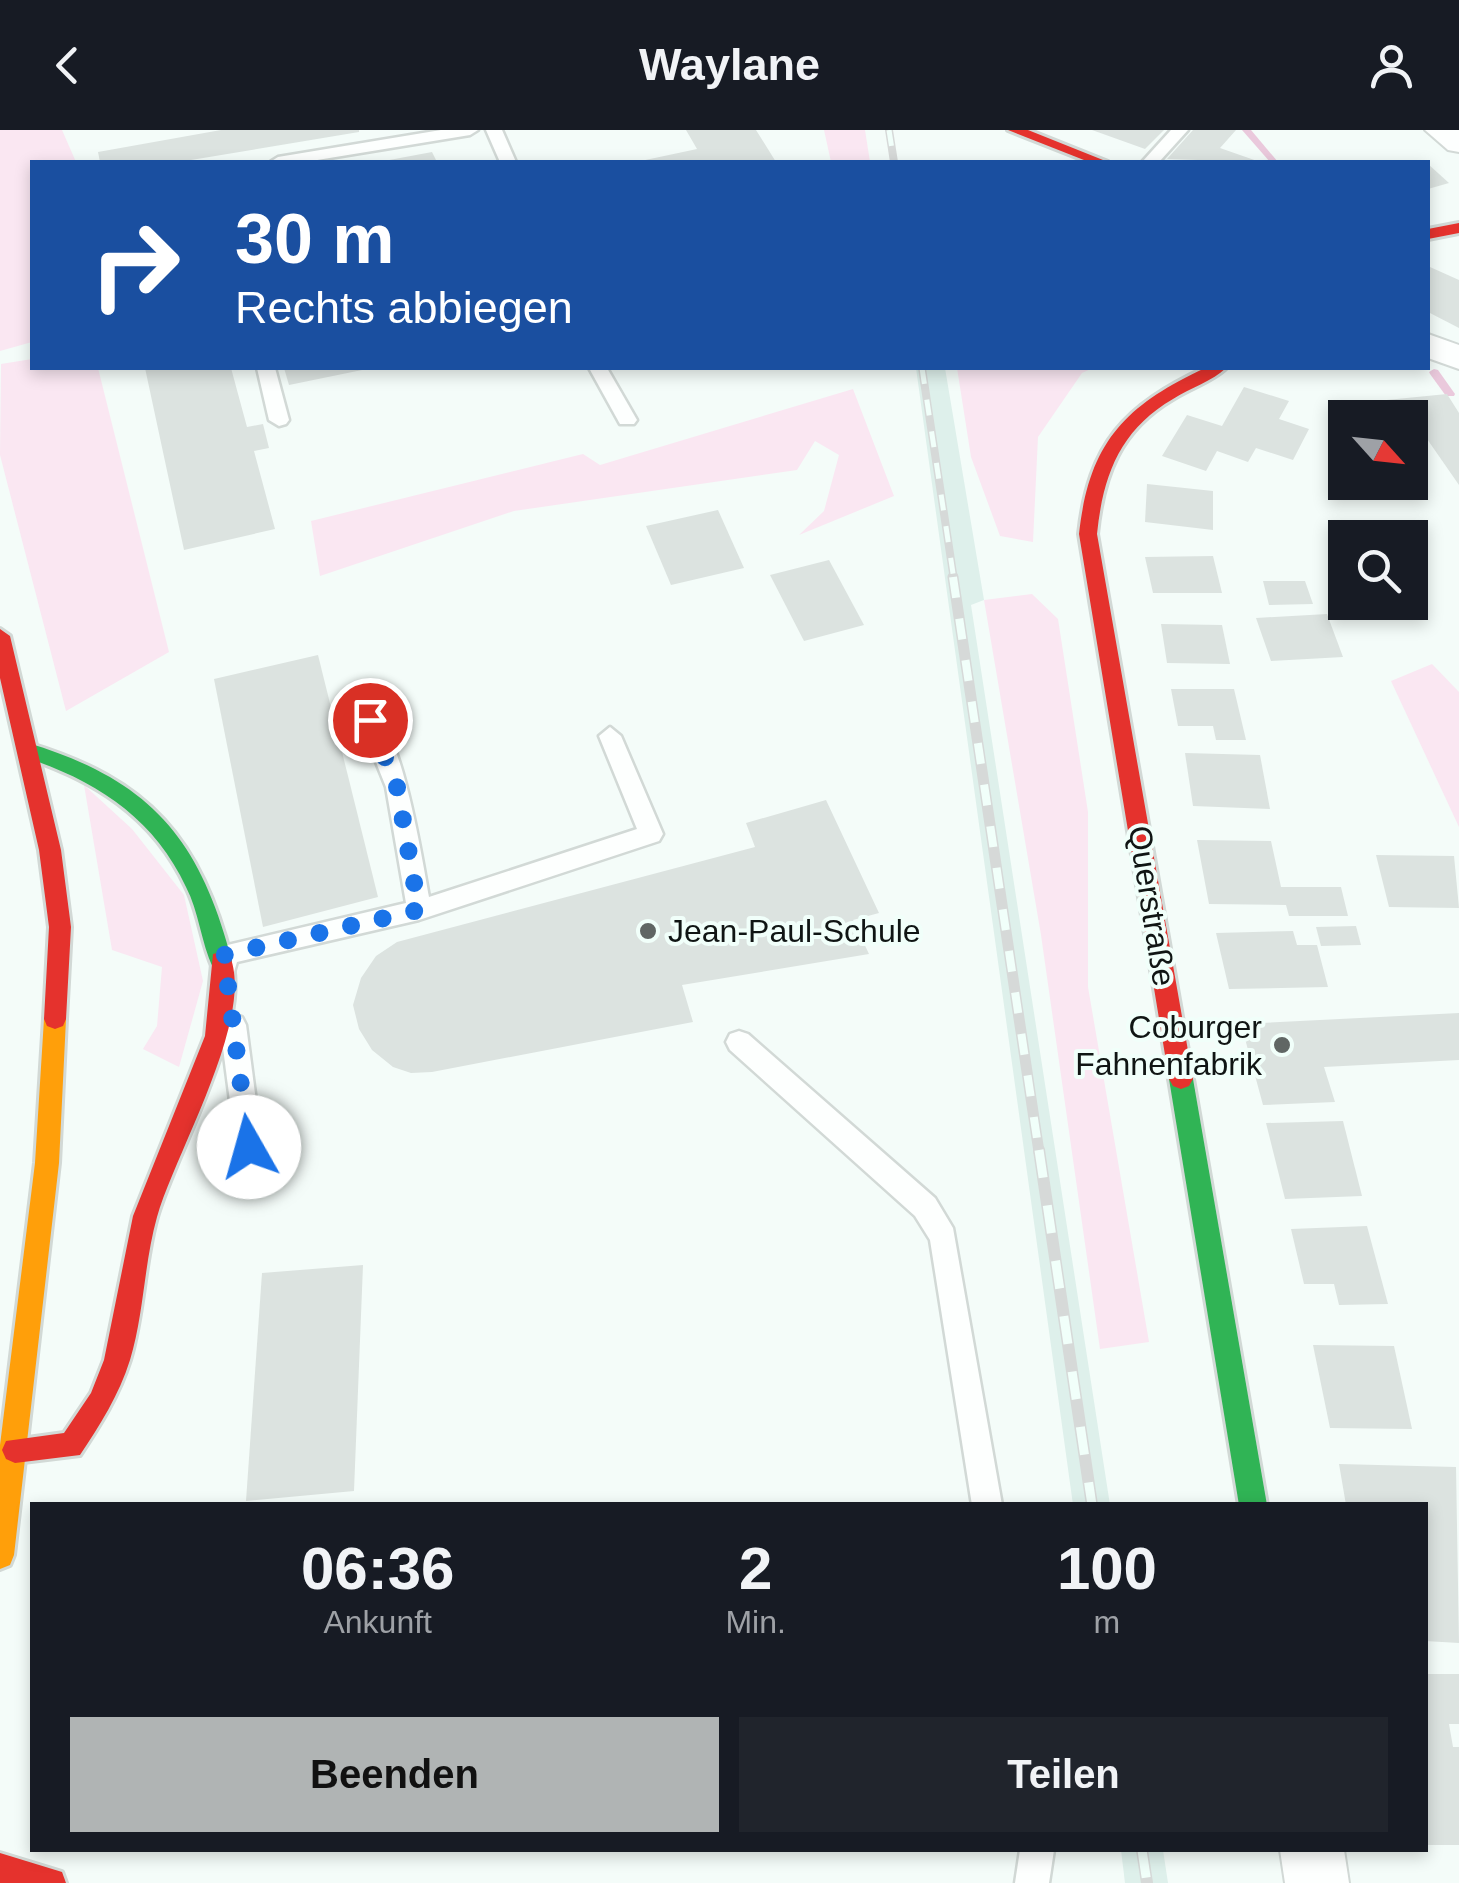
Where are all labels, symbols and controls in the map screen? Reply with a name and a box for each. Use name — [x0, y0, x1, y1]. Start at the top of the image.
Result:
icon: back — [40, 38, 95, 93]
icon: person — [1364, 38, 1419, 93]
text: Waylane — [639, 39, 820, 90]
icon: right — [70, 200, 200, 330]
text: 30 m — [235, 200, 395, 278]
text: Rechts abbiegen — [235, 282, 573, 333]
north arrow — [1328, 400, 1428, 500]
map controls — [1328, 400, 1428, 620]
button: search — [1328, 520, 1428, 620]
pin — [328, 678, 413, 763]
icon: arrive — [343, 693, 398, 748]
street label: Querstraße — [1122, 823, 1182, 989]
place label: Jean-Paul-Schule — [668, 913, 921, 949]
marker: Jean-Paul-Schule — [637, 920, 659, 942]
place label: Coburger Fahnenfabrik — [1075, 1009, 1263, 1082]
marker: Coburger Fahnenfabrik — [1271, 1034, 1293, 1056]
position arrow — [197, 1095, 301, 1199]
text: 06:36 — [301, 1535, 454, 1602]
text: 2 — [739, 1535, 772, 1602]
text: 100 — [1057, 1535, 1157, 1602]
text: Ankunft — [323, 1604, 432, 1640]
text: Min. — [725, 1604, 786, 1640]
text: m — [1094, 1604, 1120, 1640]
button: Beenden — [70, 1717, 719, 1832]
button: Teilen — [739, 1717, 1388, 1832]

